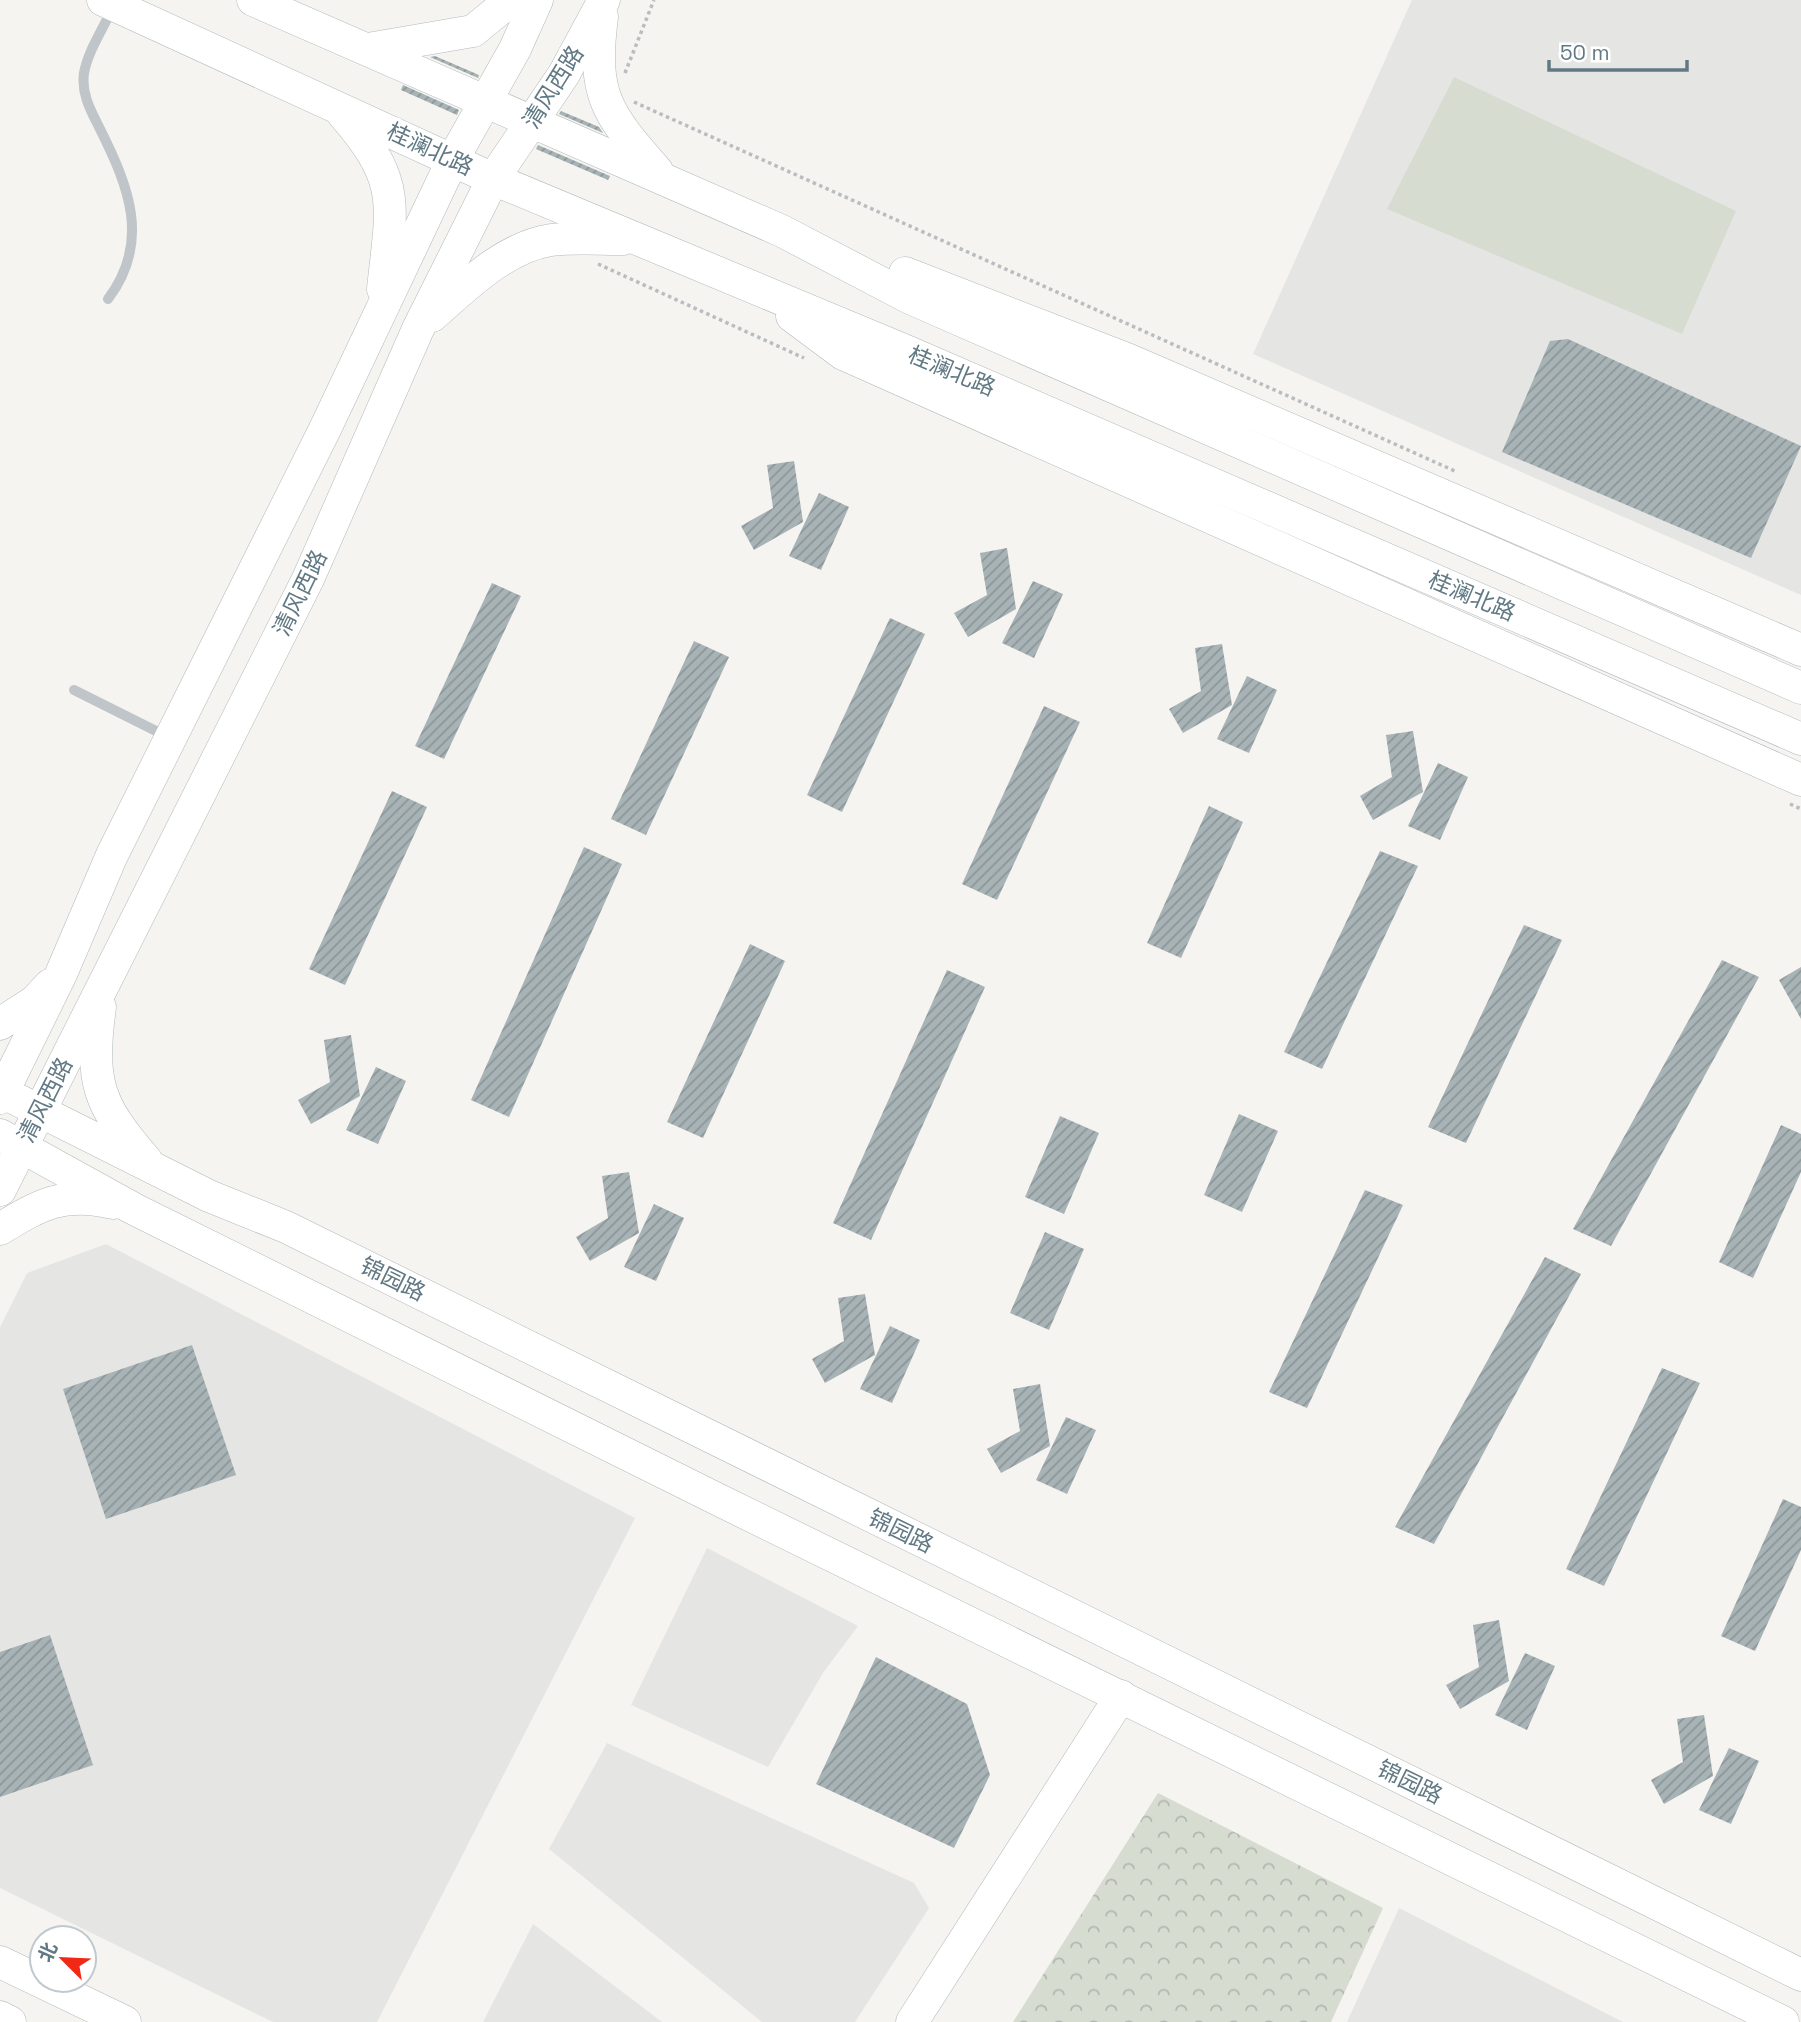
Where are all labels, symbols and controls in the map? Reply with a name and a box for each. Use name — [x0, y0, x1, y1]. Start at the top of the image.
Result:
scale bar — [1549, 28, 1687, 72]
text: 50 m — [1560, 39, 1610, 66]
street label: 清风西路 — [516, 40, 590, 134]
street label: 桂澜北路 — [382, 116, 478, 182]
street label: 桂澜北路 — [904, 339, 1000, 403]
street label: 清风西路 — [266, 545, 334, 641]
street label: 桂澜北路 — [1424, 564, 1520, 628]
street label: 清风西路 — [11, 1052, 79, 1148]
street label: 锦园路 — [355, 1250, 431, 1308]
street label: 锦园路 — [863, 1502, 939, 1560]
street label: 锦园路 — [1372, 1753, 1448, 1811]
north arrow — [28, 1924, 98, 1994]
text: 北 — [33, 1939, 63, 1966]

